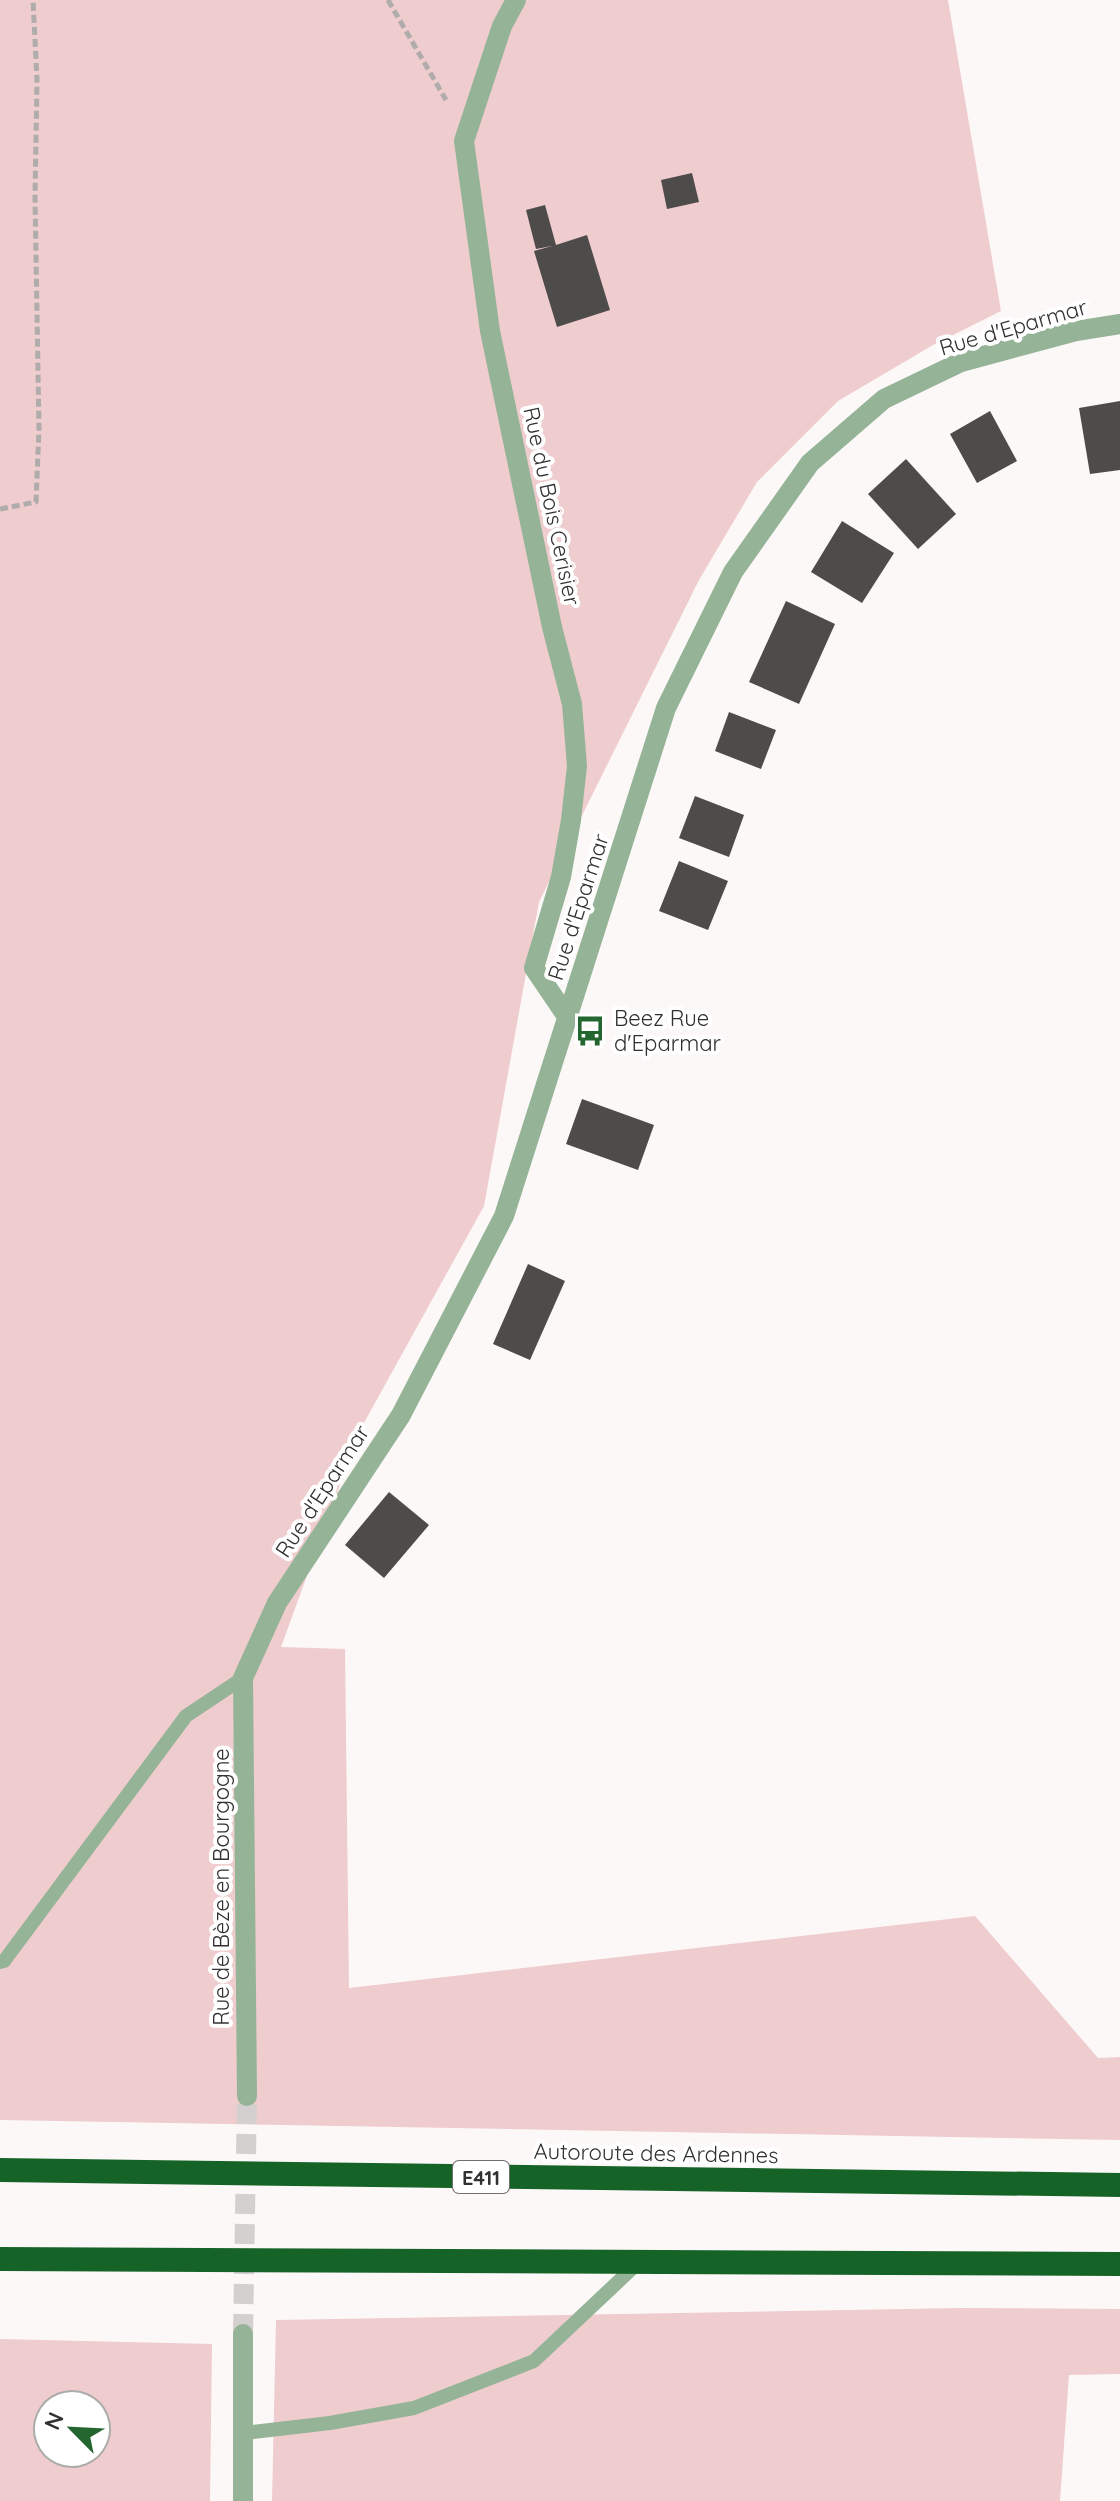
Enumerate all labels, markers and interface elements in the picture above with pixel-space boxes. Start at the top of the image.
street label: Rue d'Eparmar [936,292,1091,361]
street label: Rue du Bois Cerisier [517,404,587,608]
street label: Rue d'Eparmar [541,830,615,984]
place label: Beez Rue d'Eparmar [614,1004,722,1057]
bus stop icon: Beez Rue d'Eparmar [573,1014,607,1048]
street label: Rue d'Eparmar [269,1419,376,1563]
street label: Rue de Bèze en Bourgogne [207,1748,235,2026]
street label: Autoroute des Ardennes [533,2137,779,2169]
road number: E411 [453,2161,509,2193]
north arrow [32,2389,112,2469]
text: N [38,2408,70,2434]

